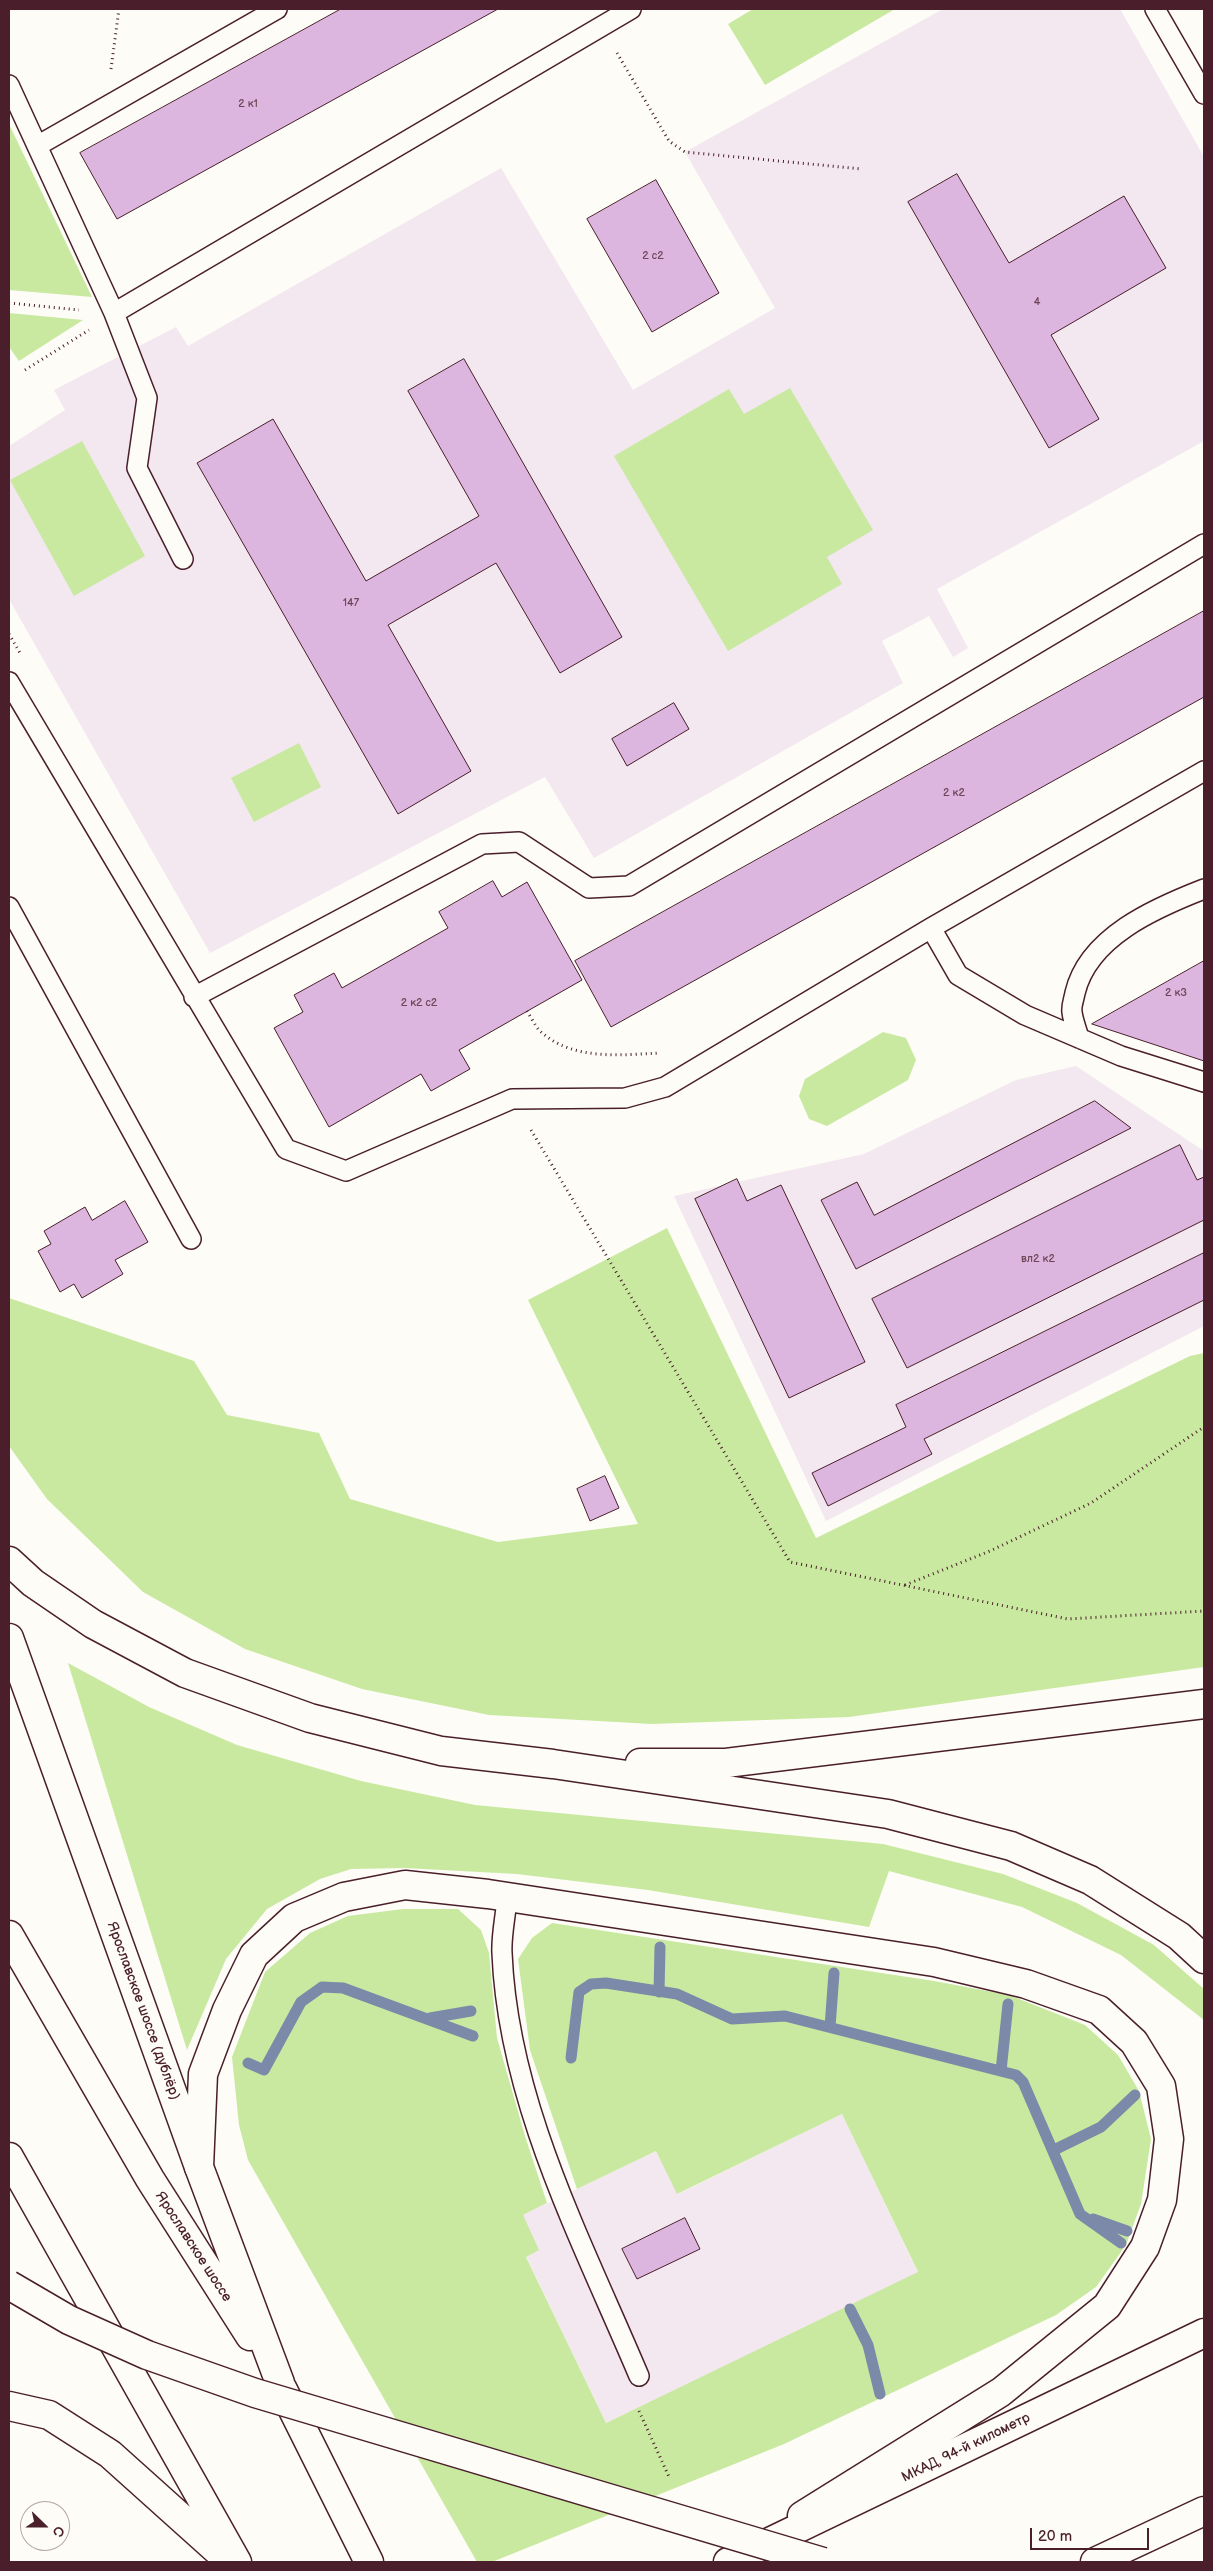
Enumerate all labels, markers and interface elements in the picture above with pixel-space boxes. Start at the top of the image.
house number: 2 к1 [238,97,258,111]
house number: 2 с2 [642,249,664,263]
house number: 4 [1034,295,1040,309]
house number: 147 [343,596,359,610]
house number: 2 к2 [943,786,965,800]
house number: 2 к3 [1165,986,1187,1000]
house number: 2 к2 с2 [401,996,437,1010]
house number: вл2 к2 [1021,1252,1055,1266]
street label: Ярославское шоссе (дублёр) [103,1920,183,2102]
street label: Ярославское шоссе [151,2189,235,2305]
street label: МКАД, 94-й километр [899,2410,1033,2486]
north arrow [20,2501,70,2551]
scale bar [1033,2518,1152,2550]
text: С [49,2524,68,2539]
text: 20 m [1038,2527,1072,2546]

